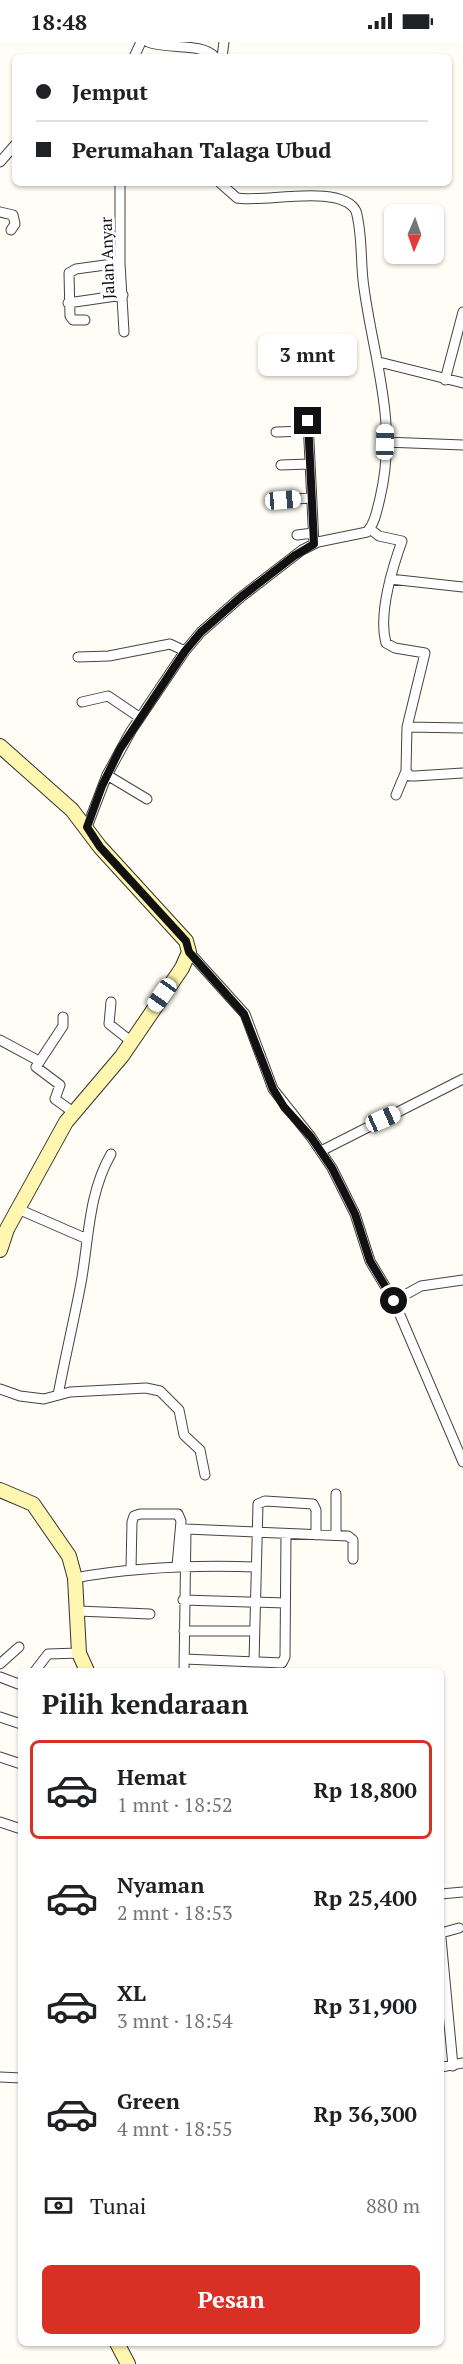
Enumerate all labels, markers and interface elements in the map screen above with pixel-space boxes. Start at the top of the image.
text: 18:48 [30,7,87,36]
text: Jemput [72,77,148,106]
text: Perumahan Talaga Ubud [72,135,331,164]
north arrow [384,204,444,264]
map controls [384,204,444,264]
street label: Jalan Anyar [95,216,119,299]
callout: 3 mnt [258,334,358,376]
text: 3 mnt [279,341,336,368]
route end [294,407,321,434]
car [376,424,394,460]
car [264,489,302,511]
car [144,975,180,1015]
car [363,1103,403,1135]
route start [380,1287,407,1314]
text: Pilih kendaraan [42,1686,248,1722]
text: Hemat [117,1762,187,1791]
icon: car [45,1763,99,1817]
text: Rp 18,800 [313,1775,417,1804]
text: 1 mnt · 18:52 [117,1791,233,1818]
text: Nyaman [117,1870,204,1899]
icon: car [45,1871,99,1925]
text: Rp 25,400 [313,1883,417,1912]
text: 2 mnt · 18:53 [117,1899,233,1926]
text: XL [117,1978,146,2007]
icon: car [45,1979,99,2033]
text: Rp 31,900 [313,1991,417,2020]
text: 3 mnt · 18:54 [117,2007,233,2034]
text: Green [117,2086,180,2115]
icon: car [45,2087,99,2141]
text: Rp 36,300 [313,2099,417,2128]
text: 4 mnt · 18:55 [117,2115,233,2142]
icon: cash [42,2189,75,2222]
text: Tunai [90,2191,146,2220]
text: 880 m [366,2192,420,2219]
button: Pesan [42,2265,420,2334]

